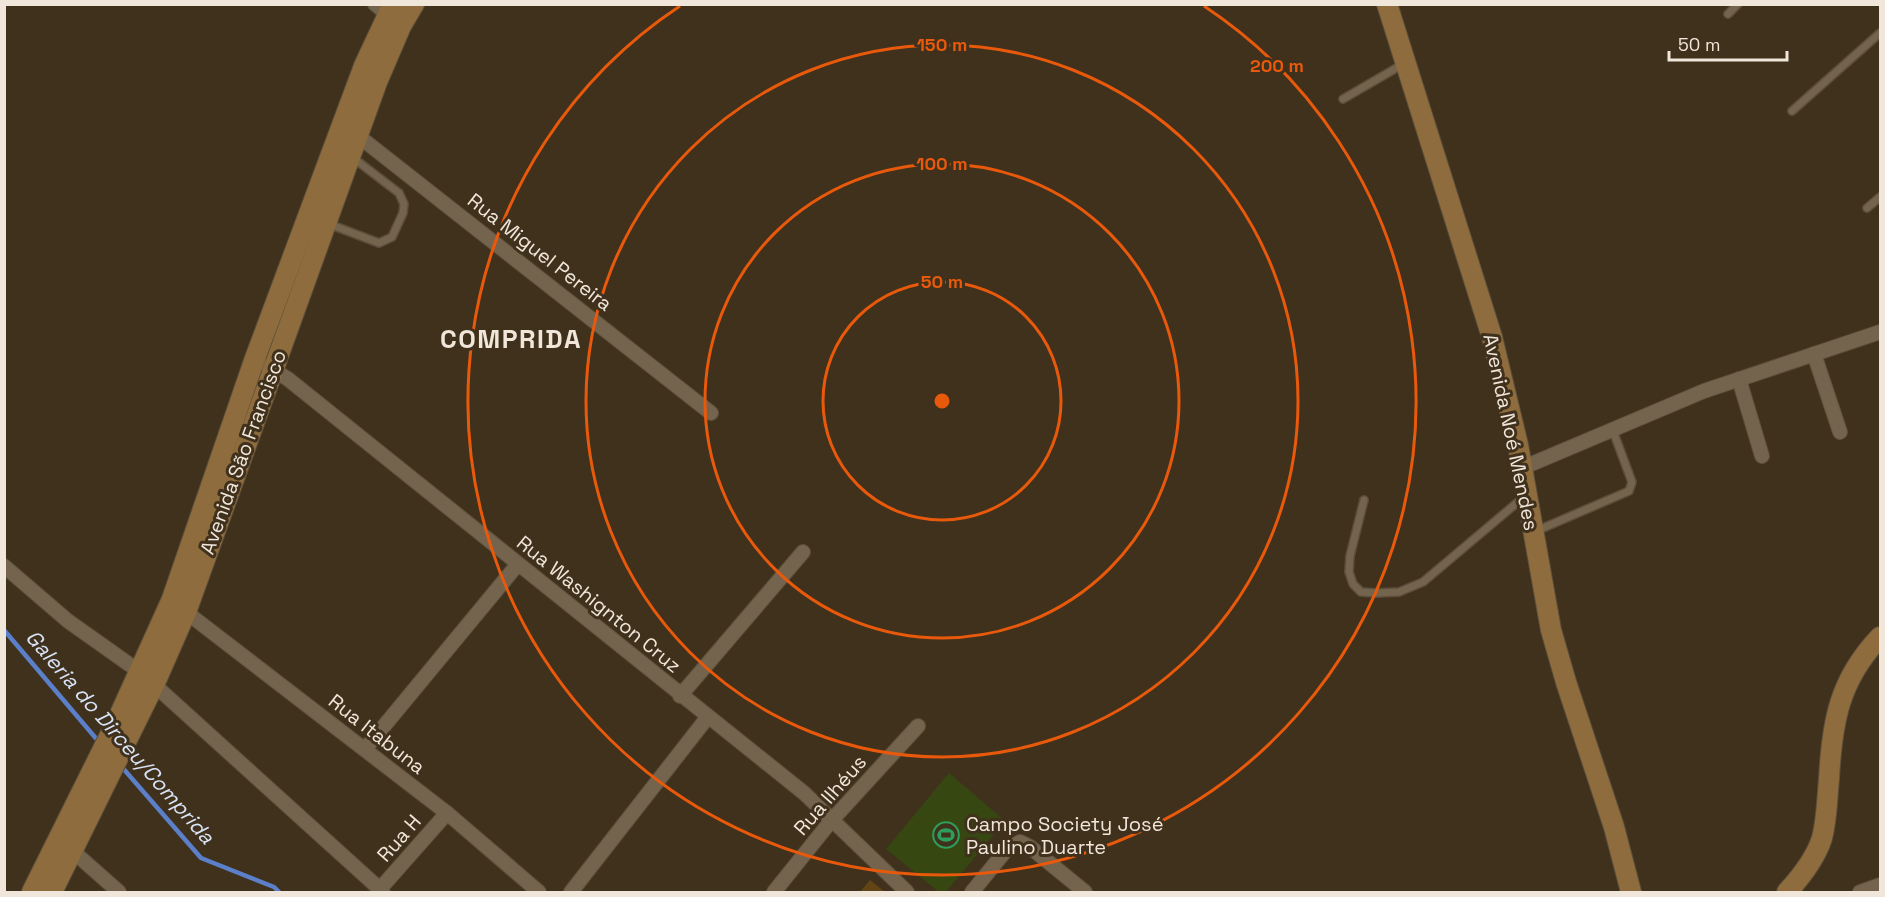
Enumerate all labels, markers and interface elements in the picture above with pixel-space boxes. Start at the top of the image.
scale bar [1669,24,1788,62]
text: 150 m [917,33,967,56]
text: 50 m [1678,33,1720,56]
text: 200 m [1250,54,1304,77]
text: 100 m [916,152,968,175]
street label: Rua Miguel Pereira [462,187,618,317]
text: 50 m [921,270,963,293]
district label: COMPRIDA [440,322,582,356]
street label: Avenida Noé Mendes [1477,331,1545,533]
street label: Avenida São Francisco [194,346,292,558]
centre of rings [932,391,952,411]
street label: Rua Washignton Cruz [511,530,687,678]
water label: Galeria do Dirceu/Comprida [20,624,221,850]
street label: Rua Itabuna [323,688,431,780]
street label: Rua Ilhéus [788,749,872,841]
street label: Rua H [371,809,427,867]
place label: Campo Society José Paulino Duarte [966,811,1164,860]
sports icon: Campo Society José Paulino Duarte [931,820,961,850]

